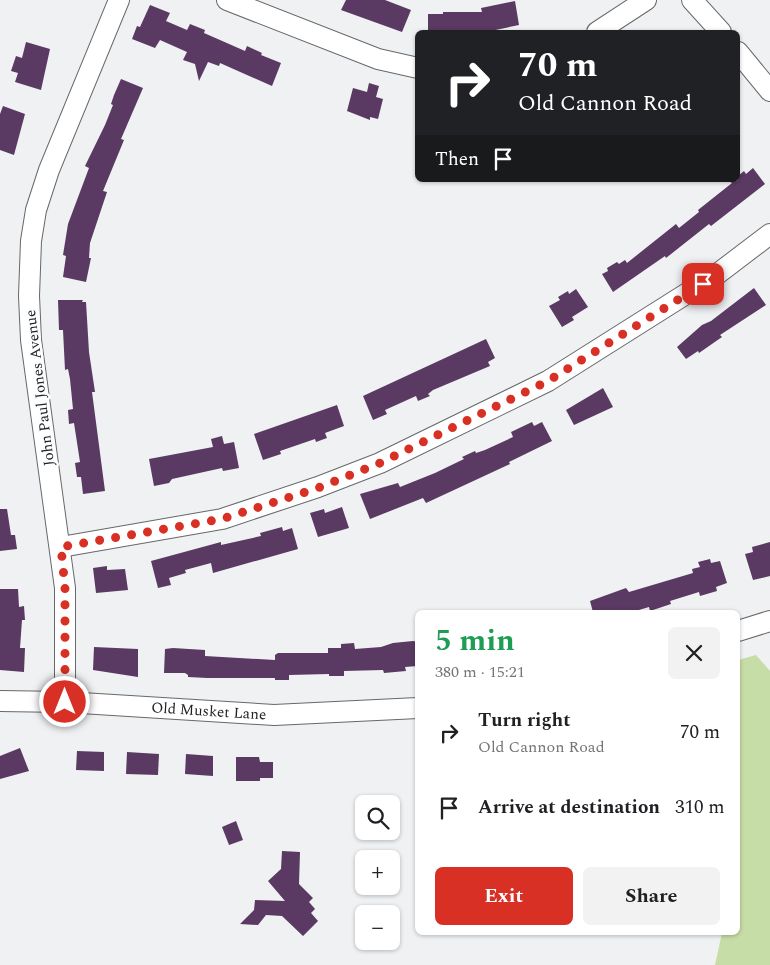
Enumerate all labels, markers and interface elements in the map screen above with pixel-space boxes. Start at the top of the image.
text: 70 m [518,39,598,92]
icon: right [435,50,500,115]
text: Old Cannon Road [518,87,692,120]
text: Then [435,145,479,174]
icon: arrive [489,145,517,173]
pin [682,263,724,305]
icon: arrive [689,270,717,298]
street label: John Paul Jones Avenue [19,308,61,468]
text: 5 min [435,618,515,664]
button: close [668,627,720,679]
text: 380 m · 15:21 [435,660,525,684]
position arrow [38,675,90,727]
street label: Old Musket Lane [150,696,267,726]
text: Turn right [478,706,571,735]
text: 70 m [680,718,720,747]
icon: right [435,719,463,747]
text: Old Cannon Road [478,735,605,759]
text: Arrive at destination [478,793,660,822]
text: 310 m [675,793,725,822]
icon: arrive [435,794,463,822]
map controls [355,795,400,950]
button: search [355,795,400,840]
button: + [355,850,400,895]
button: Exit [435,867,573,925]
button: Share [583,867,720,925]
button: − [355,905,400,950]

